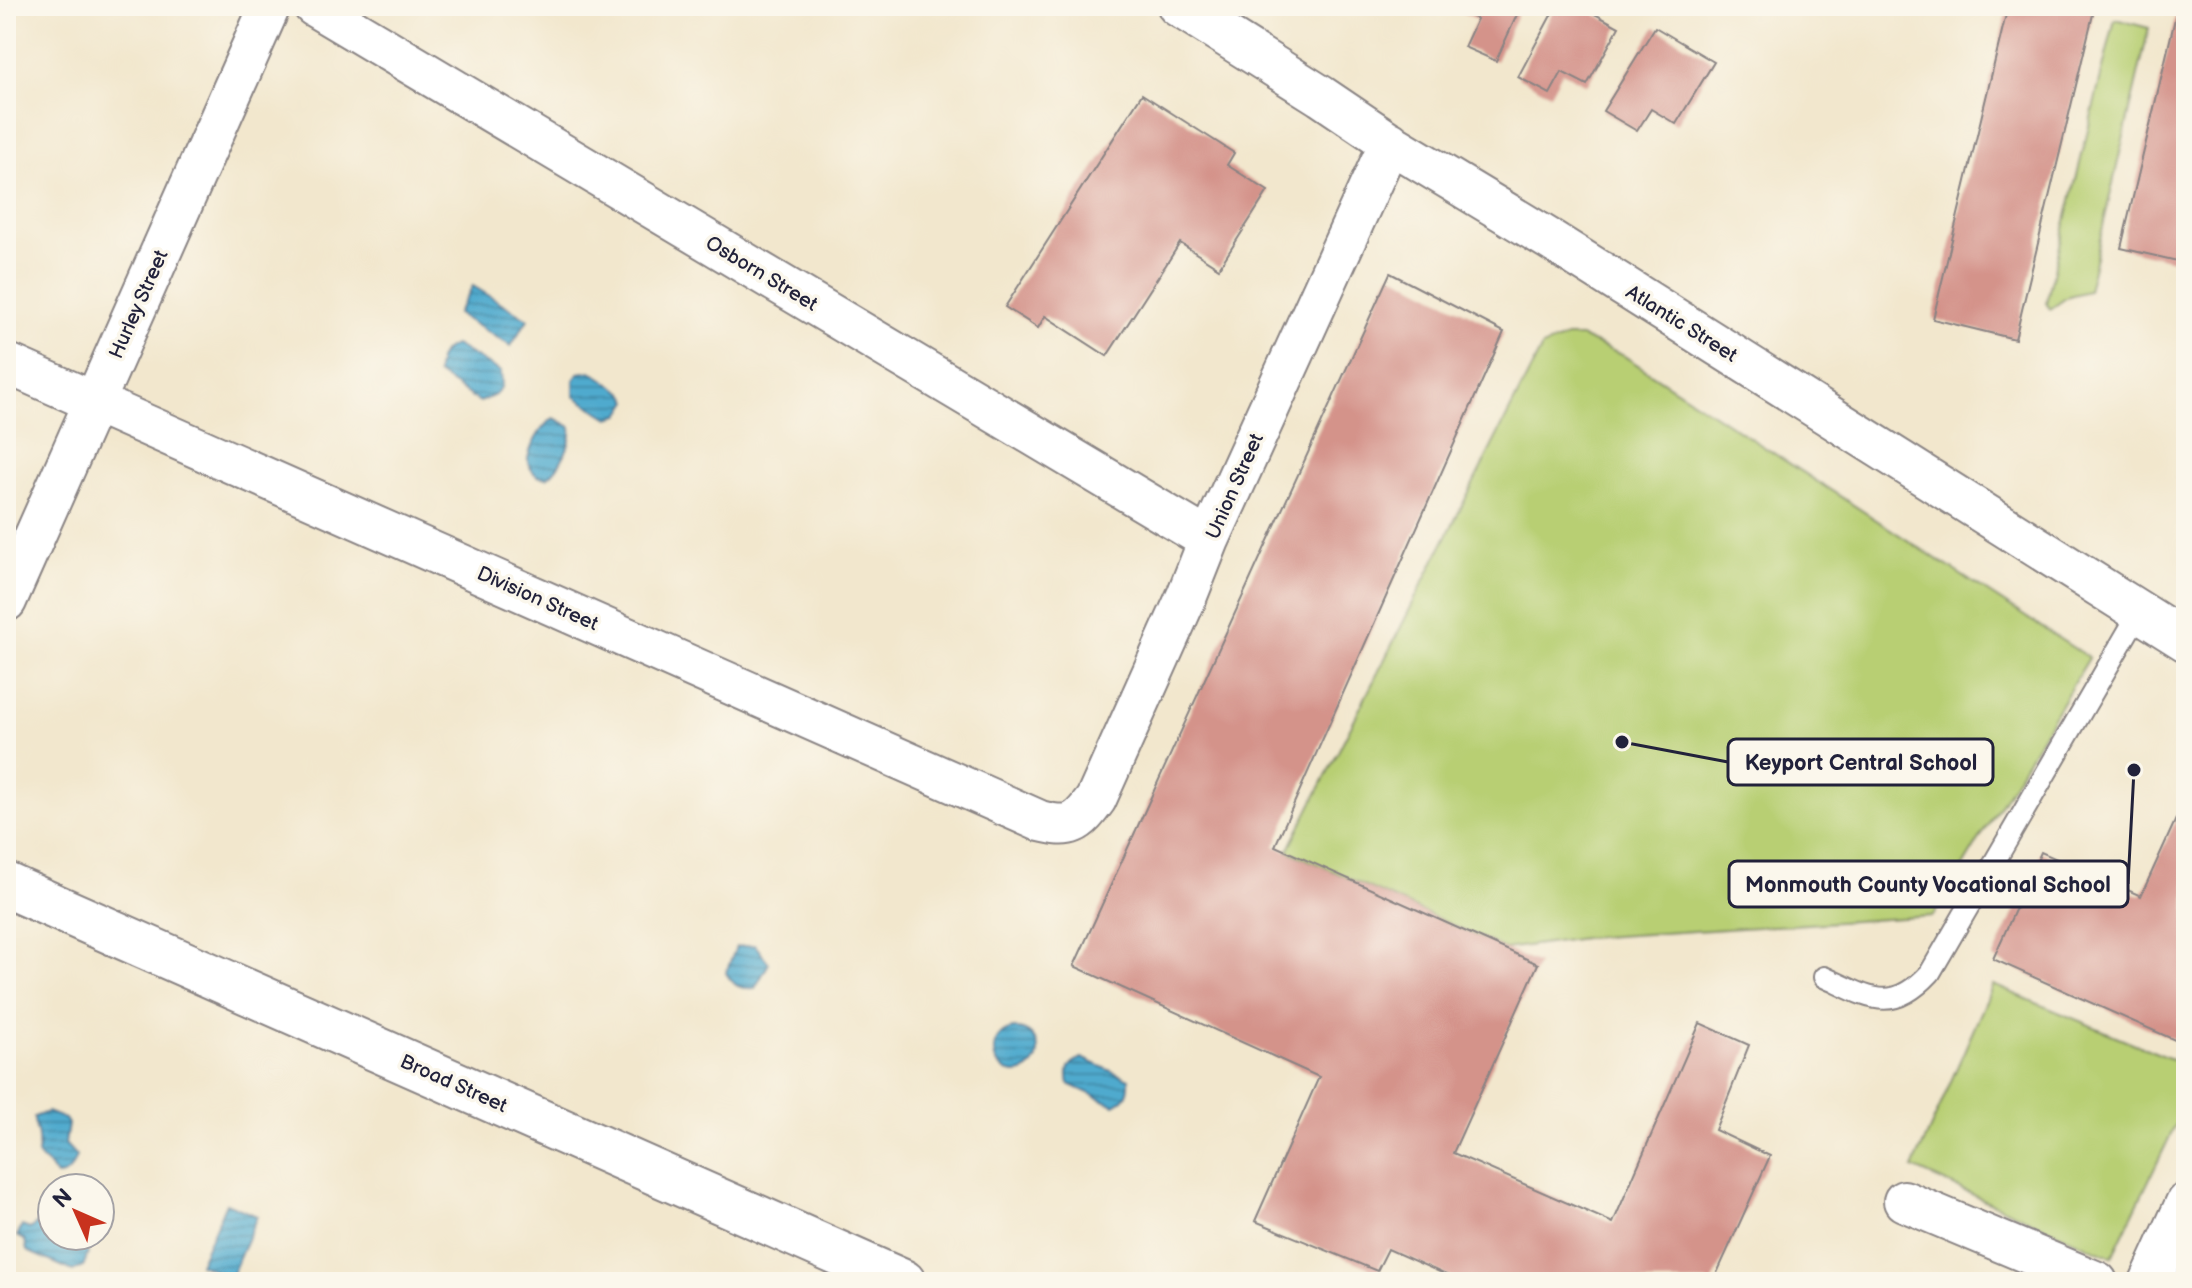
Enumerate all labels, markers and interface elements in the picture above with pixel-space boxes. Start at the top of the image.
street label: Osborn Street [701,231,822,317]
street label: Hurley Street [104,246,174,363]
street label: Atlantic Street [1621,280,1742,368]
street label: Union Street [1201,430,1269,543]
street label: Division Street [473,562,602,636]
callout: Keyport Central School [1728,739,1993,785]
text: Keyport Central School [1745,750,1977,777]
callout: Monmouth County Vocational School [1729,861,2128,907]
text: Monmouth County Vocational School [1745,872,2111,899]
street label: Broad Street [396,1050,511,1118]
north arrow [36,1172,116,1252]
text: N [48,1184,78,1214]

